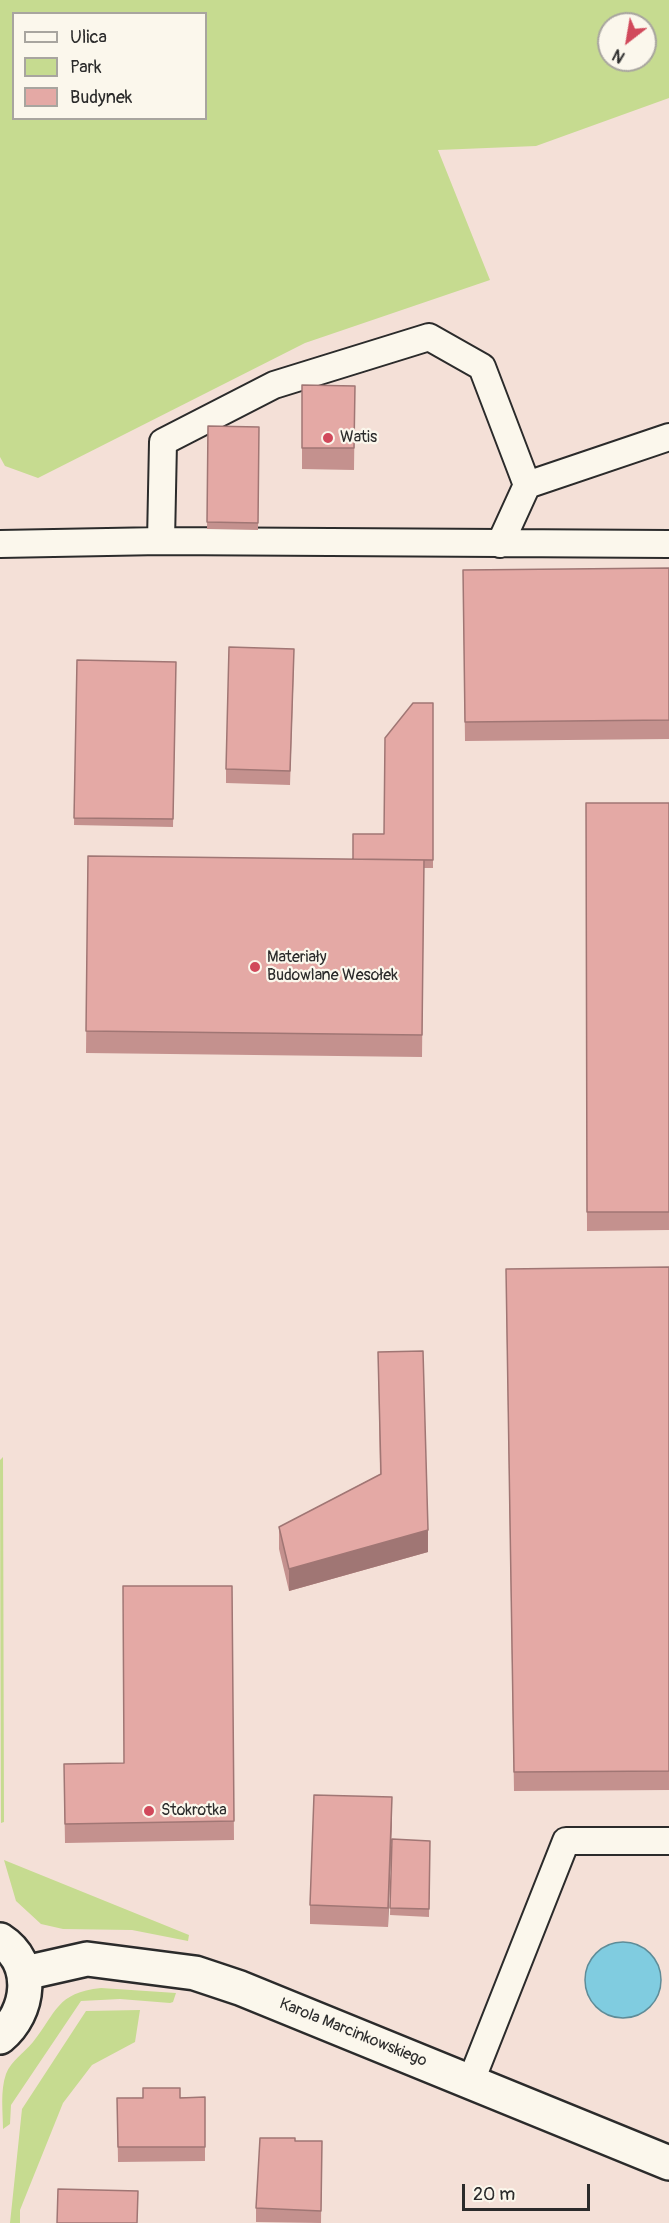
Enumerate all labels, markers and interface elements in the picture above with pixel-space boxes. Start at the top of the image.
legend [12,12,207,120]
north arrow [597,12,657,72]
text: Ulica [70,26,107,49]
text: N [609,44,629,67]
text: Park [70,56,102,79]
text: Budynek [70,86,132,109]
place label: Watis [340,428,377,448]
marker: Watis [321,431,335,445]
place label: Materiały Budowlane Wesołek [267,948,398,986]
marker: Materiały Budowlane Wesołek [248,960,262,974]
place label: Stokrotka [161,1801,227,1821]
marker: Stokrotka [142,1804,156,1818]
street label: Karola Marcinkowskiego [276,1995,430,2071]
scale bar [465,2172,592,2210]
text: 20 m [473,2183,515,2206]

